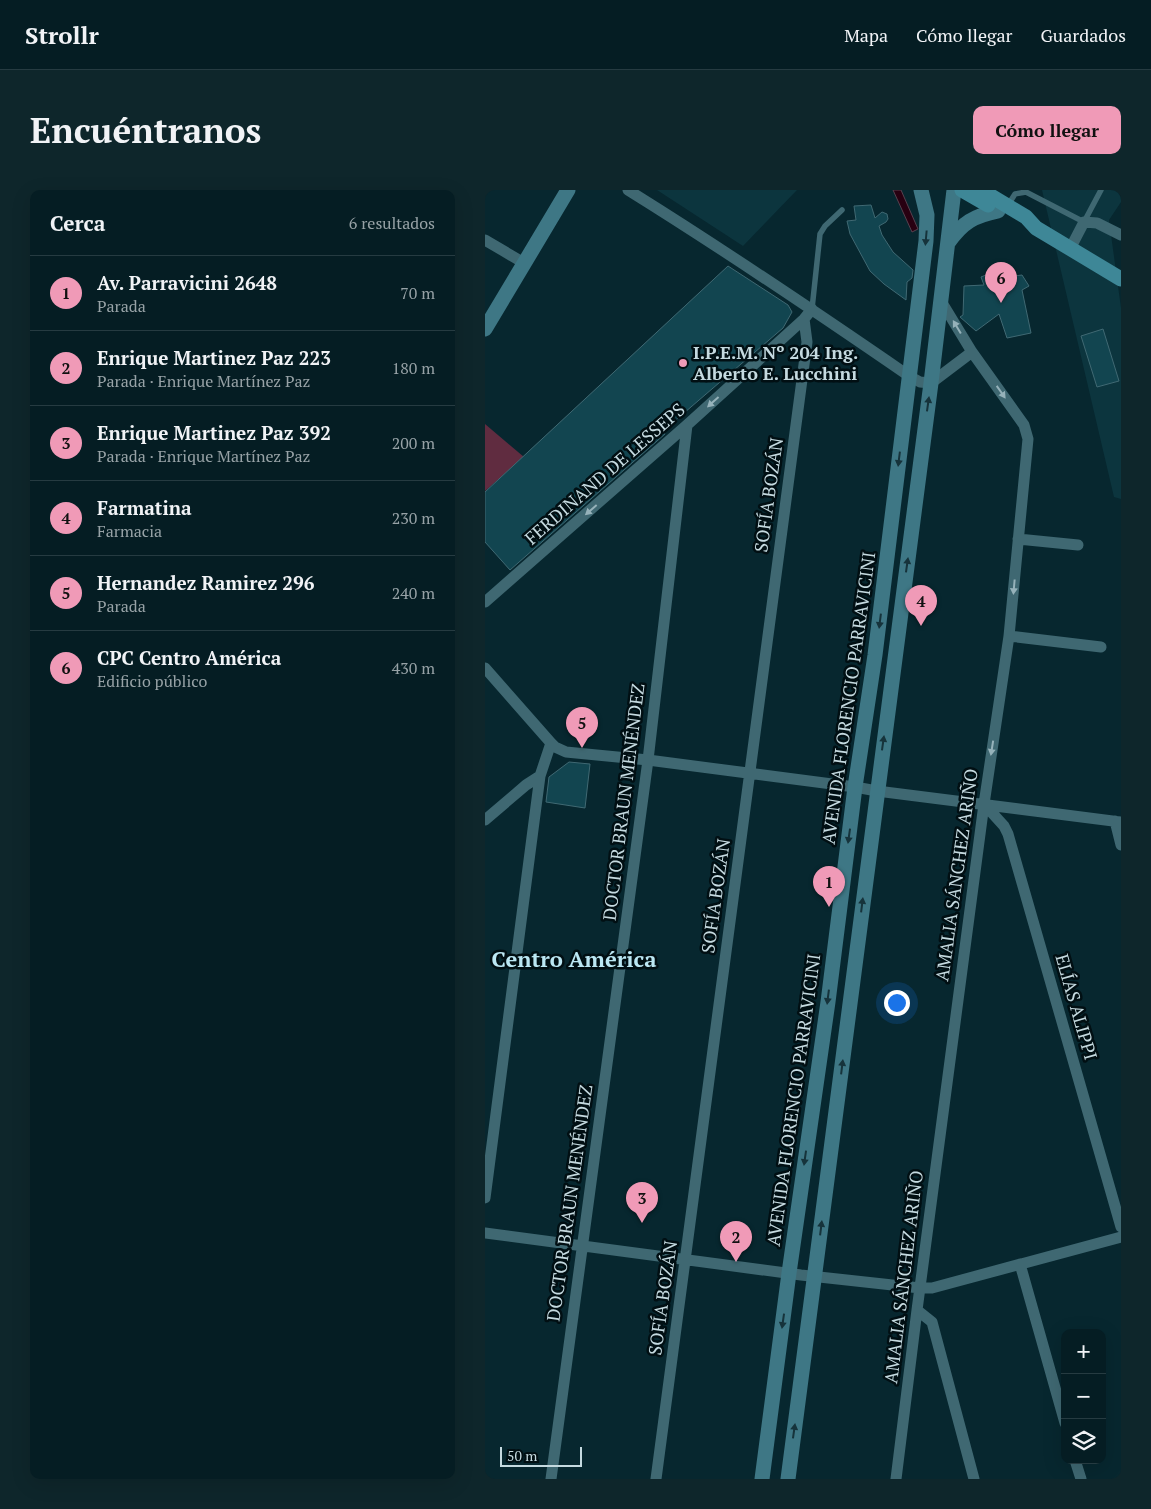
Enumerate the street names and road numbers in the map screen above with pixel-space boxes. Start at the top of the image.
street label: FERDINAND DE LESSEPS [519,397,689,549]
street label: SOFÍA BOZÁN [748,436,788,554]
street label: AVENIDA FLORENCIO PARRAVICINI [816,550,880,846]
street label: DOCTOR BRAUN MENÉNDEZ [597,682,649,922]
street label: AMALIA SÁNCHEZ ARIÑO [929,767,983,983]
street label: SOFÍA BOZÁN [695,837,735,955]
street label: ELÍAS ALIPPI [1050,951,1104,1062]
street label: AVENIDA FLORENCIO PARRAVICINI [761,952,825,1248]
street label: DOCTOR BRAUN MENÉNDEZ [541,1083,598,1323]
street label: AMALIA SÁNCHEZ ARIÑO [878,1169,928,1385]
street label: SOFÍA BOZÁN [642,1239,682,1357]

